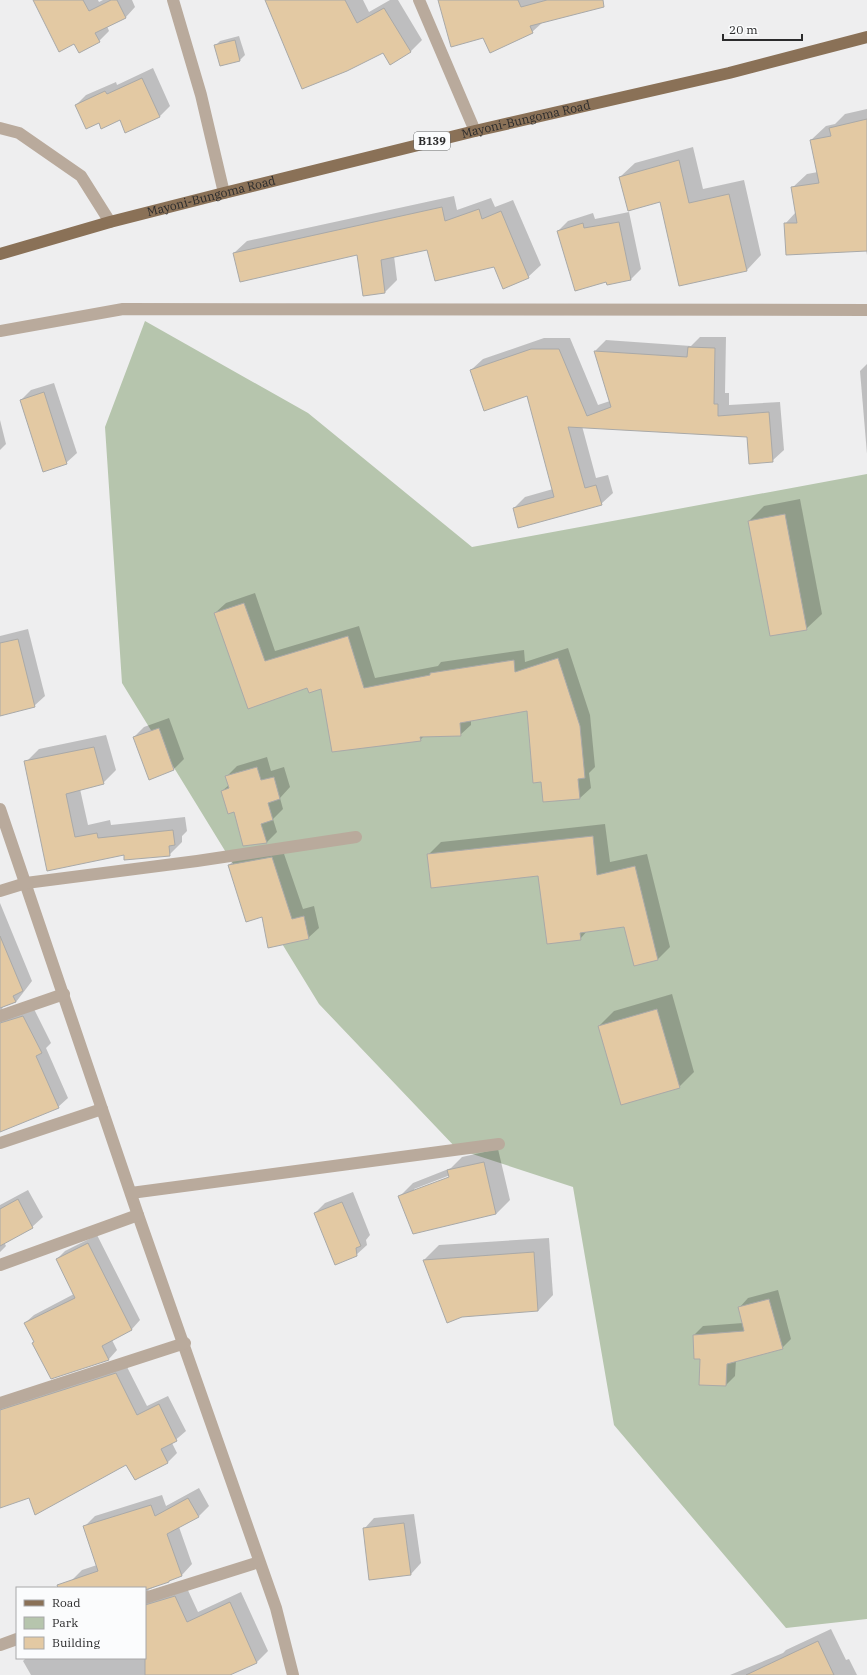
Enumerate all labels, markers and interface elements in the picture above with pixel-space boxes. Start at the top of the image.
scale bar [723,16,802,42]
text: 20 m [729,22,758,37]
street label: Mayoni-Bungoma Road [460,97,592,141]
road number: B139 [414,132,450,150]
street label: Mayoni-Bungoma Road [145,173,277,219]
legend [16,1587,146,1659]
text: Road [52,1595,81,1610]
text: Park [52,1615,78,1630]
text: Building [52,1635,100,1650]

